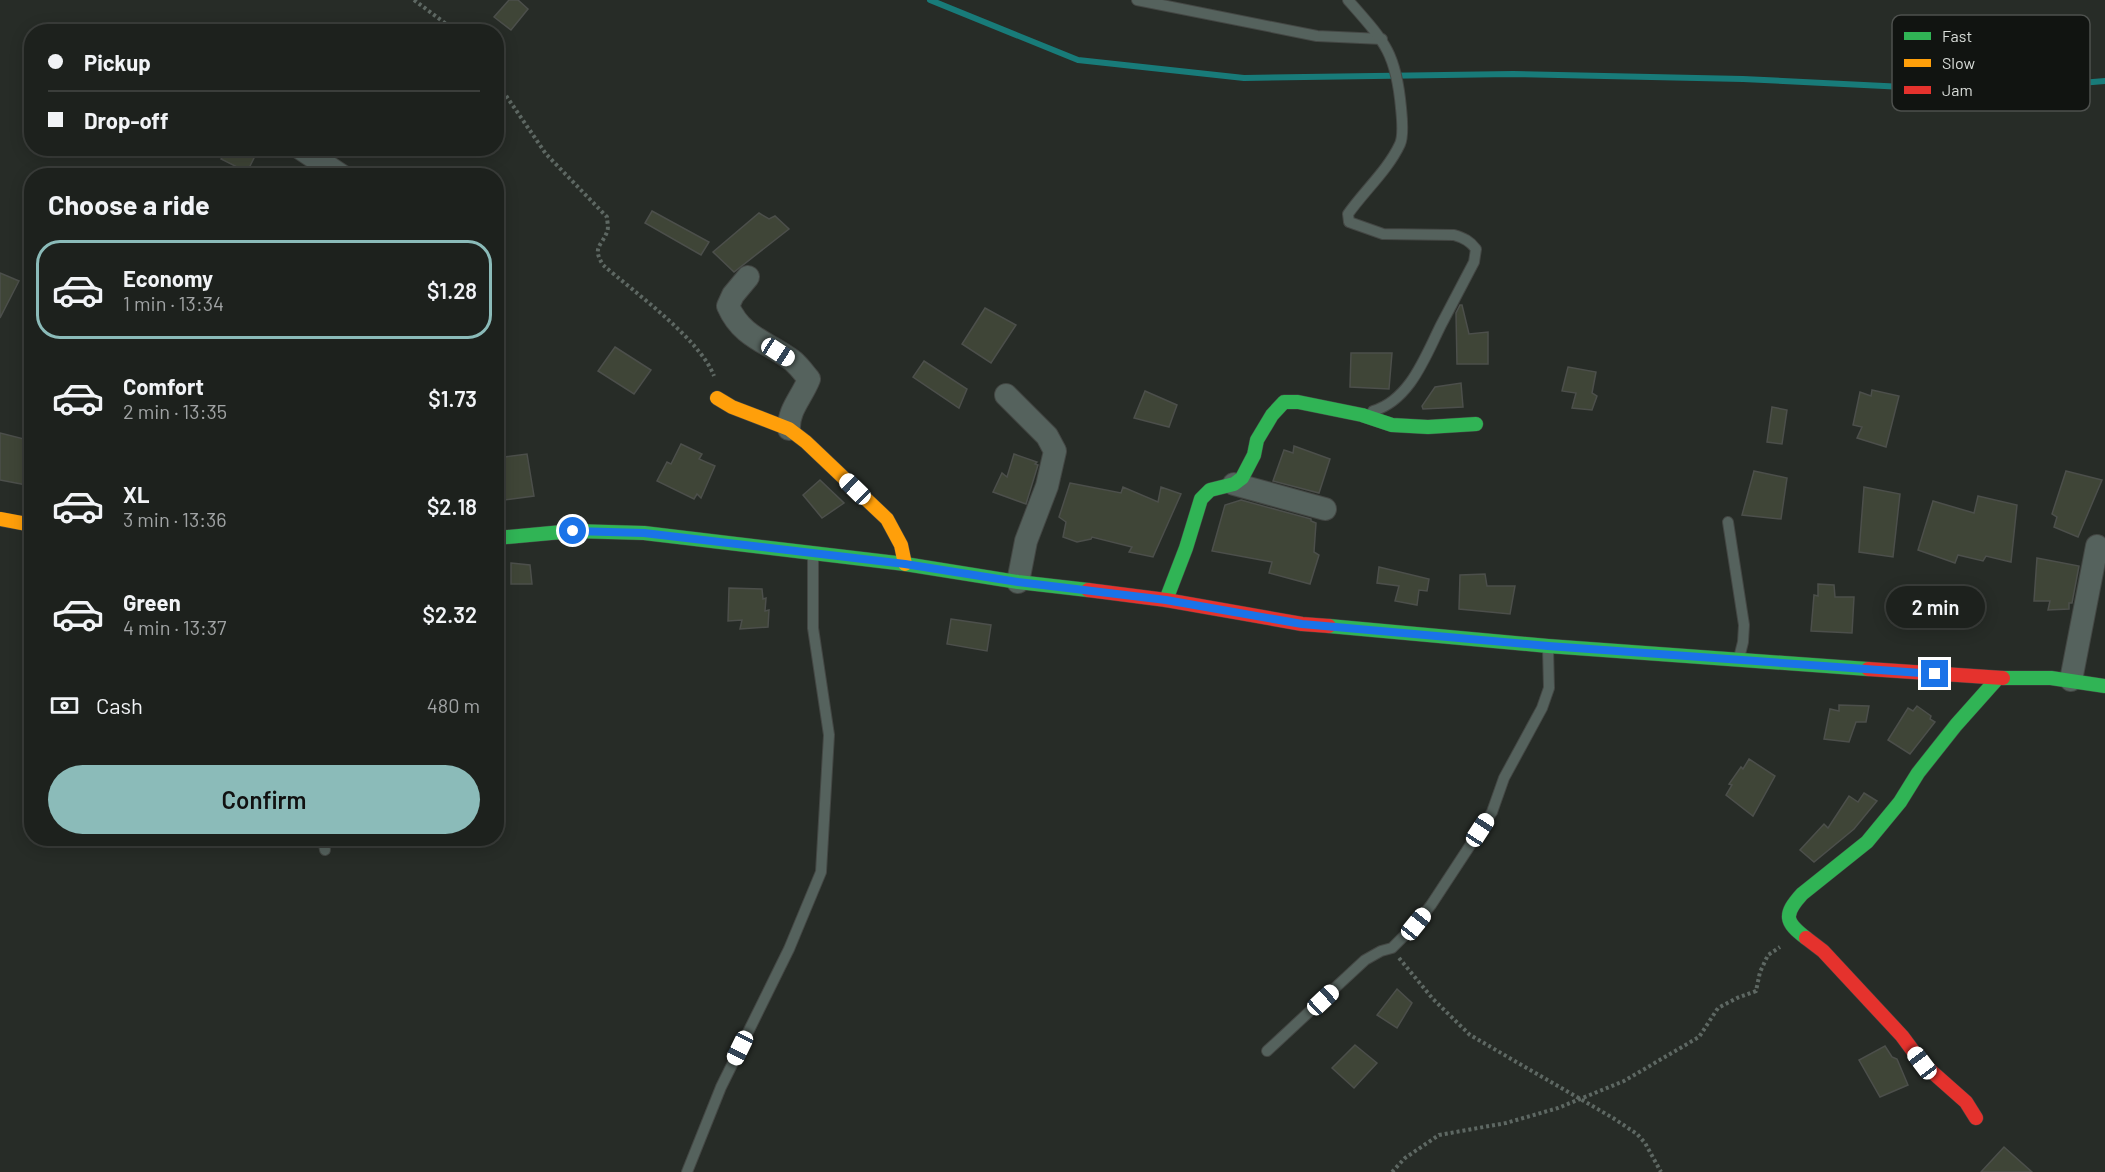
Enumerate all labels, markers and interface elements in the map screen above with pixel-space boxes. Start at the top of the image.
legend [1892,15,2090,111]
text: Fast [1942,26,1972,45]
text: Pickup [84,49,151,75]
text: Slow [1942,53,1975,72]
text: Jam [1942,80,1973,99]
text: Drop-off [84,107,168,133]
text: Choose a ride [48,188,210,220]
icon: car [51,263,105,317]
text: Economy [123,265,213,291]
text: $1.28 [427,277,477,303]
text: 1 min · 13:34 [123,291,224,315]
car [758,335,798,369]
icon: car [51,371,105,425]
text: Comfort [123,373,204,399]
text: $1.73 [428,385,477,411]
text: 2 min · 13:35 [123,399,227,423]
car [836,470,874,508]
icon: car [51,479,105,533]
text: XL [123,481,149,507]
text: $2.18 [427,493,477,519]
text: 3 min · 13:36 [123,507,227,531]
route start [559,517,586,544]
icon: car [51,587,105,641]
callout: 2 min [1886,587,1984,629]
text: Green [123,589,181,615]
text: 2 min [1912,595,1959,619]
text: $2.32 [423,601,477,627]
text: 4 min · 13:37 [123,615,226,639]
route end [1921,660,1948,687]
icon: cash [48,689,81,722]
text: Cash [96,692,143,718]
text: 480 m [427,693,480,717]
button: Confirm [48,765,480,834]
car [1463,810,1497,850]
car [1398,904,1434,944]
car [1304,981,1342,1019]
car [724,1028,756,1068]
car [1904,1043,1940,1083]

